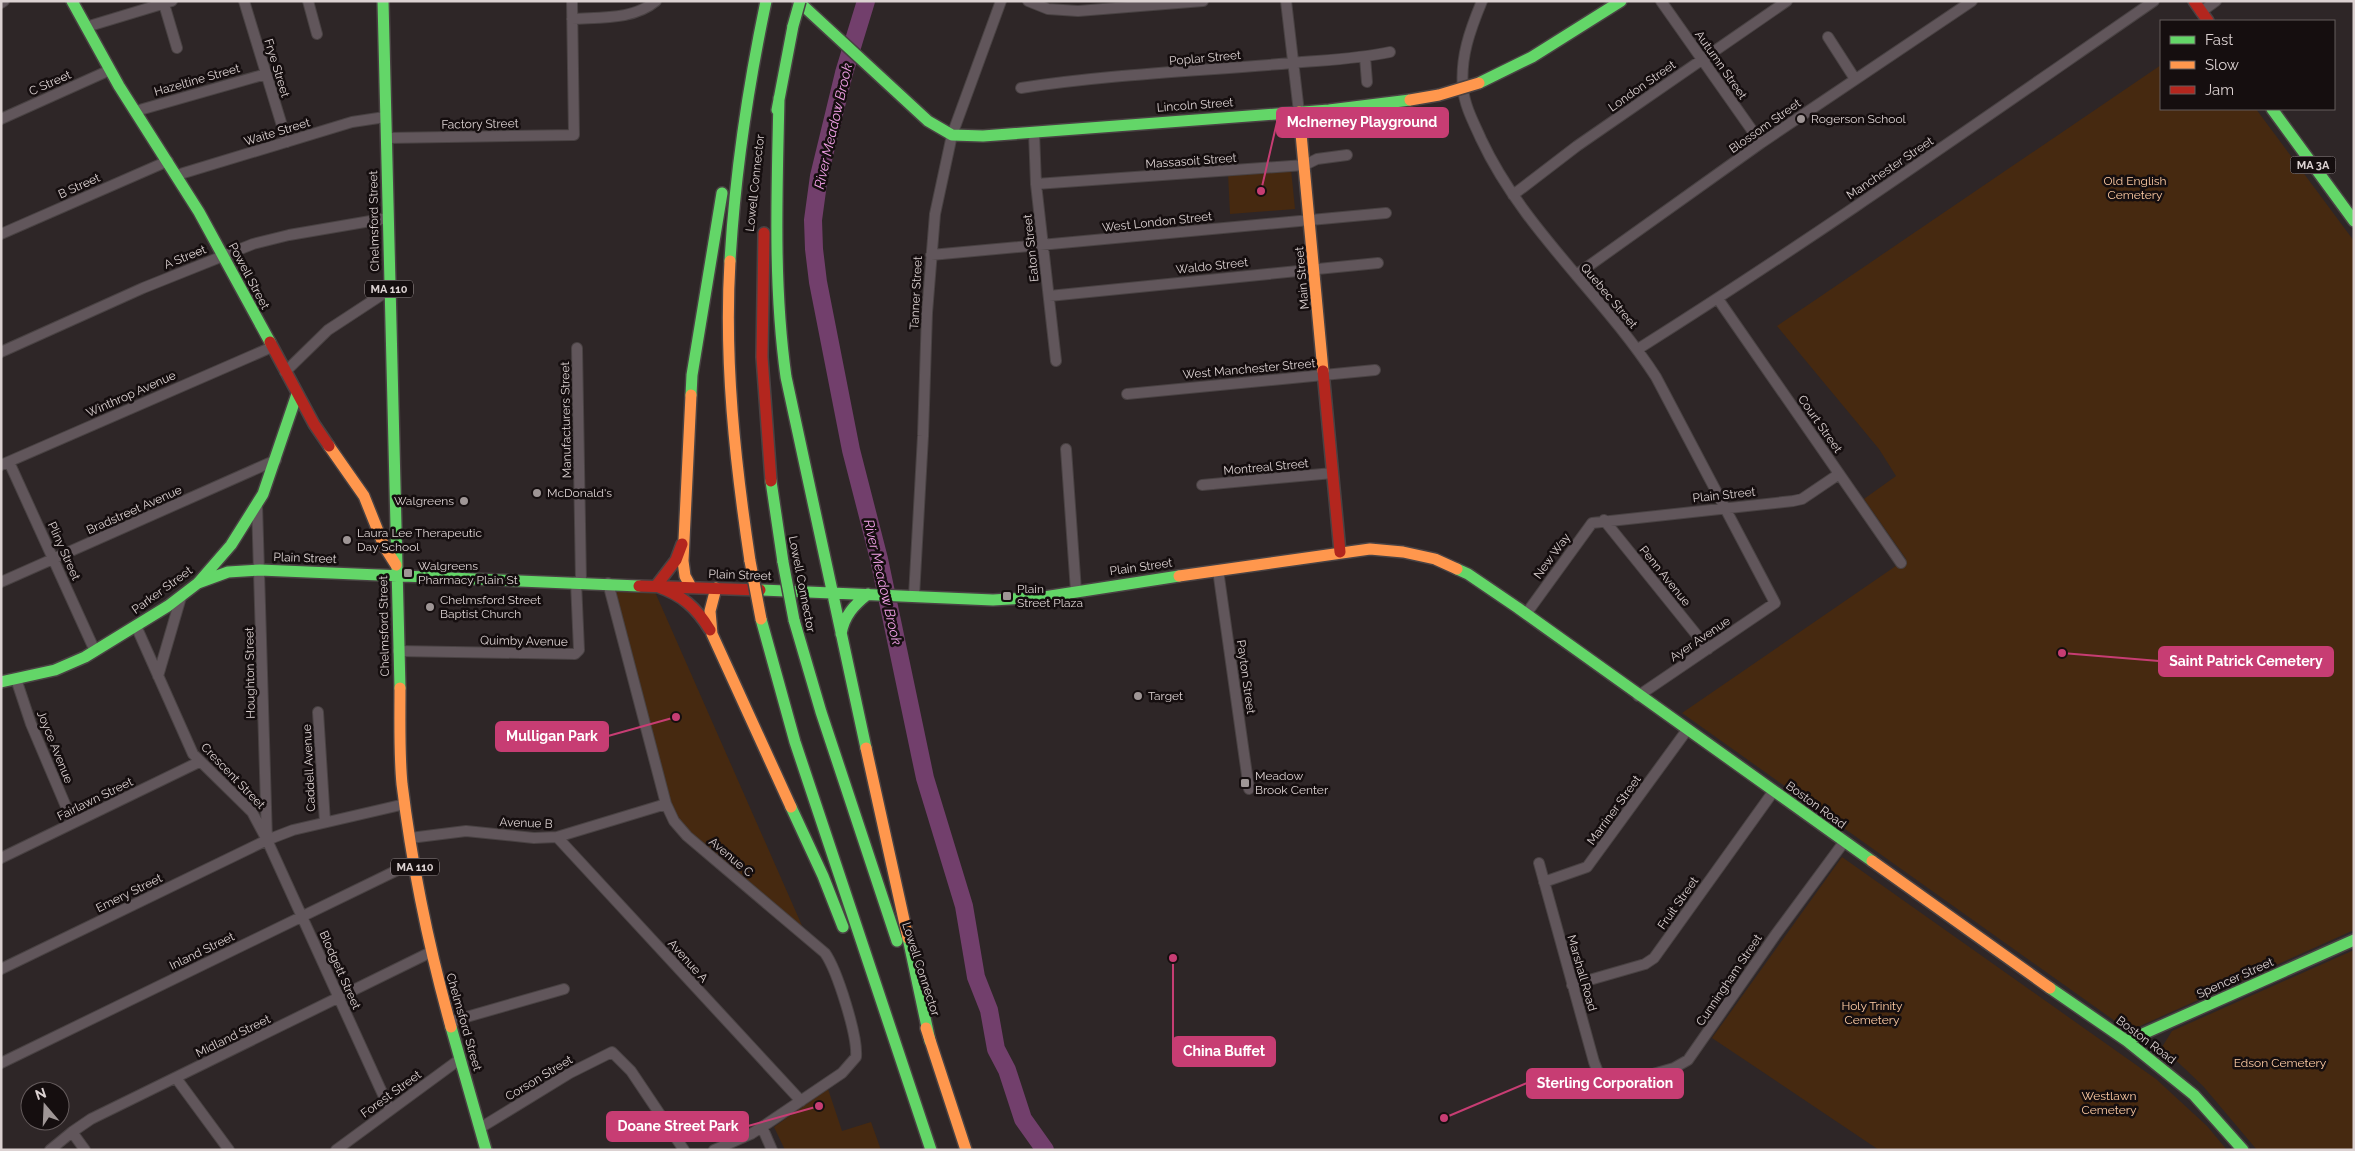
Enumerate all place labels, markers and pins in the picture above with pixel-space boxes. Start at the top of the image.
callout: McInerney Playground [1277,108,1448,137]
place label: Rogerson School [1811,112,1907,126]
marker: Rogerson School [1795,113,1807,125]
place label: McDonald's [547,486,612,500]
marker: McDonald's [531,487,543,499]
place label: Walgreens [394,494,454,508]
marker: Walgreens [458,495,470,507]
place label: Laura Lee Therapeutic Day School [357,526,482,554]
marker: Laura Lee Therapeutic Day School [341,534,353,546]
place label: Walgreens Pharmacy Plain St [418,559,518,587]
marker: Walgreens Pharmacy Plain St [402,567,414,579]
place label: Plain Street Plaza [1017,582,1083,610]
marker: Plain Street Plaza [1001,590,1013,602]
place label: Chelmsford Street Baptist Church [440,593,541,621]
marker: Chelmsford Street Baptist Church [424,601,436,613]
callout: Saint Patrick Cemetery [2159,647,2333,676]
place label: Target [1148,689,1183,703]
marker: Target [1132,690,1144,702]
callout: Mulligan Park [496,722,608,751]
place label: Meadow Brook Center [1255,769,1329,797]
marker: Meadow Brook Center [1239,777,1251,789]
callout: China Buffet [1173,1037,1275,1066]
callout: Sterling Corporation [1527,1069,1683,1098]
callout: Doane Street Park [607,1112,748,1141]

